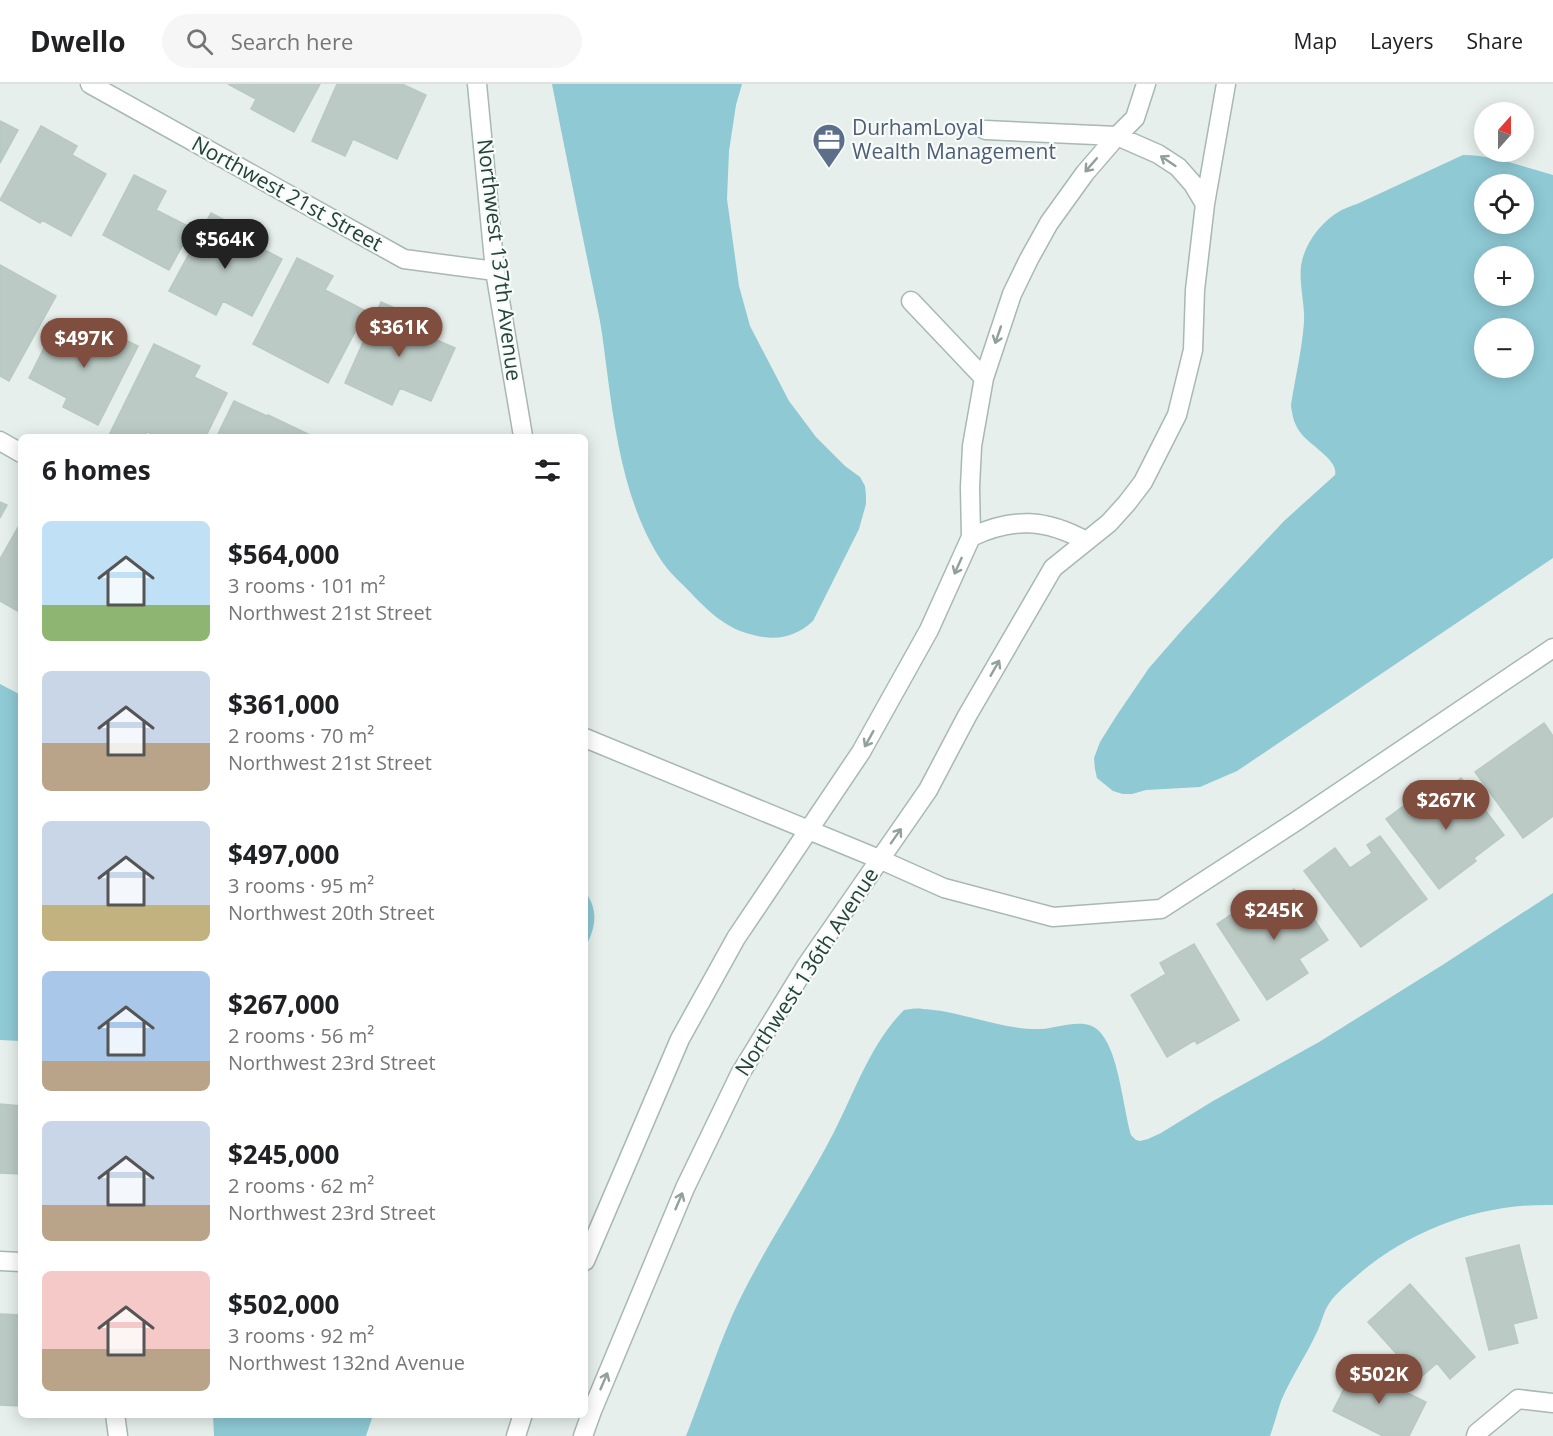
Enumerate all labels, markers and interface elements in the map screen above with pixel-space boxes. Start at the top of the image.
search box [162,14,582,68]
text: Dwello [30,22,126,60]
icon: search [183,25,216,58]
text: Search here [231,26,353,56]
text: Map [1294,27,1337,55]
text: Layers [1370,27,1434,55]
text: Share [1467,27,1523,55]
north arrow [1474,102,1534,162]
map controls [1474,102,1534,378]
place label: DurhamLoyal Wealth Management [852,113,1056,165]
office icon: DurhamLoyal Wealth Management [811,122,847,169]
street label: Northwest 21st Street [187,129,388,257]
street label: Northwest 137th Avenue [471,137,529,382]
one-way arrow [1161,155,1177,167]
one-way arrow [1084,157,1098,172]
button: locate [1474,174,1534,234]
pin: $564K [183,219,267,270]
text: $564K [195,225,255,252]
button: + [1474,246,1534,306]
pin: $361K [357,307,441,358]
text: $361K [369,313,429,340]
pin: $497K [42,318,126,369]
button: − [1474,318,1534,378]
text: $497K [54,324,114,351]
one-way arrow [992,325,1003,344]
text: 6 homes [42,452,151,488]
icon: filters [531,454,564,487]
text: $564,000 [228,536,339,572]
icon: home [90,545,162,617]
one-way arrow [952,556,963,575]
text: 3 rooms · 101 m² [228,572,386,599]
text: Northwest 21st Street [228,599,432,626]
one-way arrow [989,660,1001,677]
text: $361,000 [228,686,339,722]
icon: home [90,695,162,767]
text: 2 rooms · 70 m² [228,722,374,749]
one-way arrow [863,730,875,747]
text: Northwest 21st Street [228,749,432,776]
pin: $267K [1404,780,1488,831]
text: $267K [1416,786,1476,813]
one-way arrow [890,828,902,844]
text: $497,000 [228,836,339,872]
icon: home [90,845,162,917]
street label: Northwest 136th Avenue [728,862,884,1081]
text: 3 rooms · 95 m² [228,872,374,899]
pin: $245K [1232,890,1316,941]
text: $245K [1244,896,1304,923]
text: Northwest 20th Street [228,899,435,926]
text: $267,000 [228,986,339,1022]
icon: home [90,995,162,1067]
text: 2 rooms · 56 m² [228,1022,374,1049]
text: Northwest 23rd Street [228,1049,436,1076]
text: $245,000 [228,1136,339,1172]
icon: home [90,1145,162,1217]
text: 2 rooms · 62 m² [228,1172,374,1199]
one-way arrow [674,1193,685,1211]
text: Northwest 23rd Street [228,1199,436,1226]
text: $502,000 [228,1286,339,1322]
icon: home [90,1295,162,1367]
text: 3 rooms · 92 m² [228,1322,374,1349]
text: Northwest 132nd Avenue [228,1349,465,1376]
pin: $502K [1337,1354,1421,1405]
text: $502K [1349,1360,1409,1387]
one-way arrow [599,1373,610,1391]

